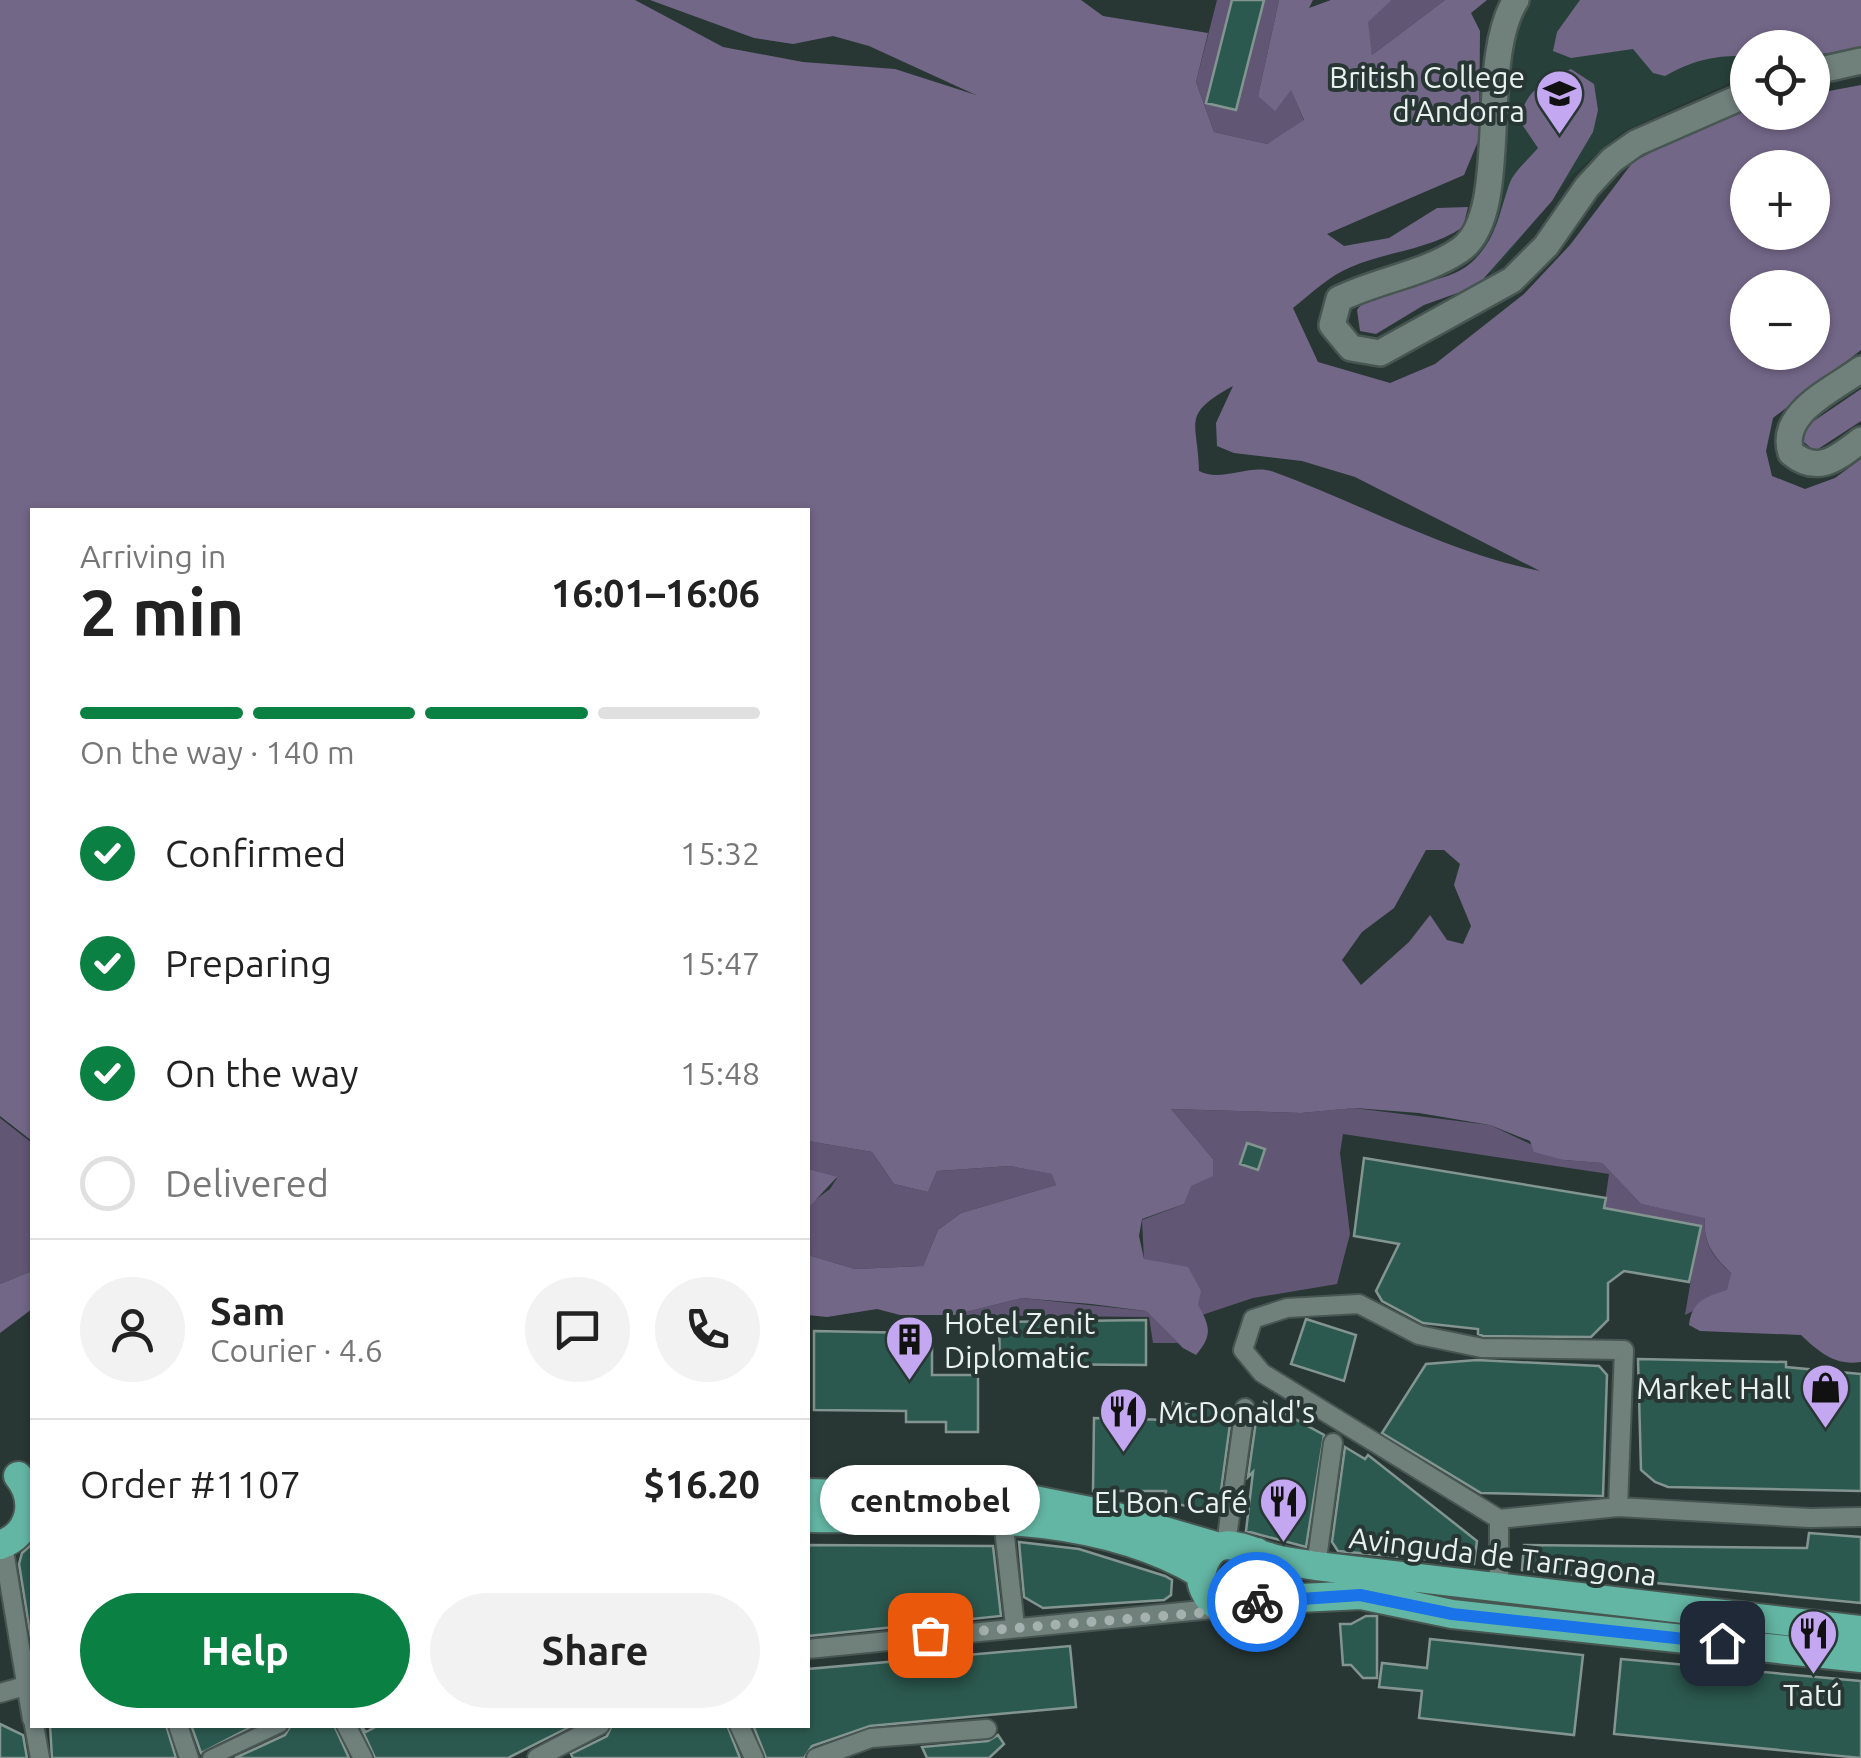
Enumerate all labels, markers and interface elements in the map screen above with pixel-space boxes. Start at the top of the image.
map controls [1730,30,1830,370]
button: locate [1730,30,1830,130]
place label: British College d'Andorra [1329,60,1525,128]
school or university icon: British College d'Andorra [1534,68,1586,136]
button: + [1730,150,1830,250]
button: − [1730,270,1830,370]
text: Arriving in [80,538,226,574]
text: 16:01–16:06 [551,572,760,614]
text: 2 min [80,575,244,648]
text: On the way · 140 m [80,734,355,770]
icon: check [80,826,135,881]
text: Confirmed [165,832,346,874]
text: 15:32 [680,835,760,871]
icon: check [80,936,135,991]
text: Preparing [165,942,332,984]
text: 15:47 [680,945,760,981]
icon: check [80,1046,135,1101]
text: On the way [165,1052,358,1094]
text: 15:48 [680,1055,760,1091]
text: Delivered [165,1162,329,1204]
button: person [80,1277,185,1382]
button: chat [525,1277,630,1382]
button: phone [655,1277,760,1382]
text: Sam [210,1290,285,1332]
place label: Hotel Zenit Diplomatic [944,1306,1095,1374]
building icon: Hotel Zenit Diplomatic [883,1314,935,1382]
text: Courier · 4.6 [210,1332,383,1368]
shop icon: Market Hall [1800,1362,1852,1430]
place label: Market Hall [1636,1371,1791,1405]
restaurant icon: McDonald's [1097,1386,1149,1454]
place label: McDonald's [1158,1395,1315,1429]
text: Order #1107 [80,1463,301,1505]
text: $16.20 [643,1463,760,1505]
callout: centmobel [820,1465,1040,1535]
restaurant icon: El Bon Café [1257,1476,1309,1544]
text: centmobel [850,1482,1010,1518]
place label: El Bon Café [1094,1485,1248,1519]
street label: Avinguda de Tarragona [1347,1520,1659,1592]
courier [1207,1552,1307,1652]
icon: bike [1230,1575,1285,1630]
button: Help [80,1593,410,1708]
button: Share [430,1593,760,1708]
pin [888,1593,973,1678]
pin [1680,1601,1765,1686]
icon: bag [903,1608,958,1663]
restaurant icon: Tatú [1787,1608,1839,1676]
icon: home [1695,1616,1750,1671]
place label: Tatú [1783,1678,1843,1712]

